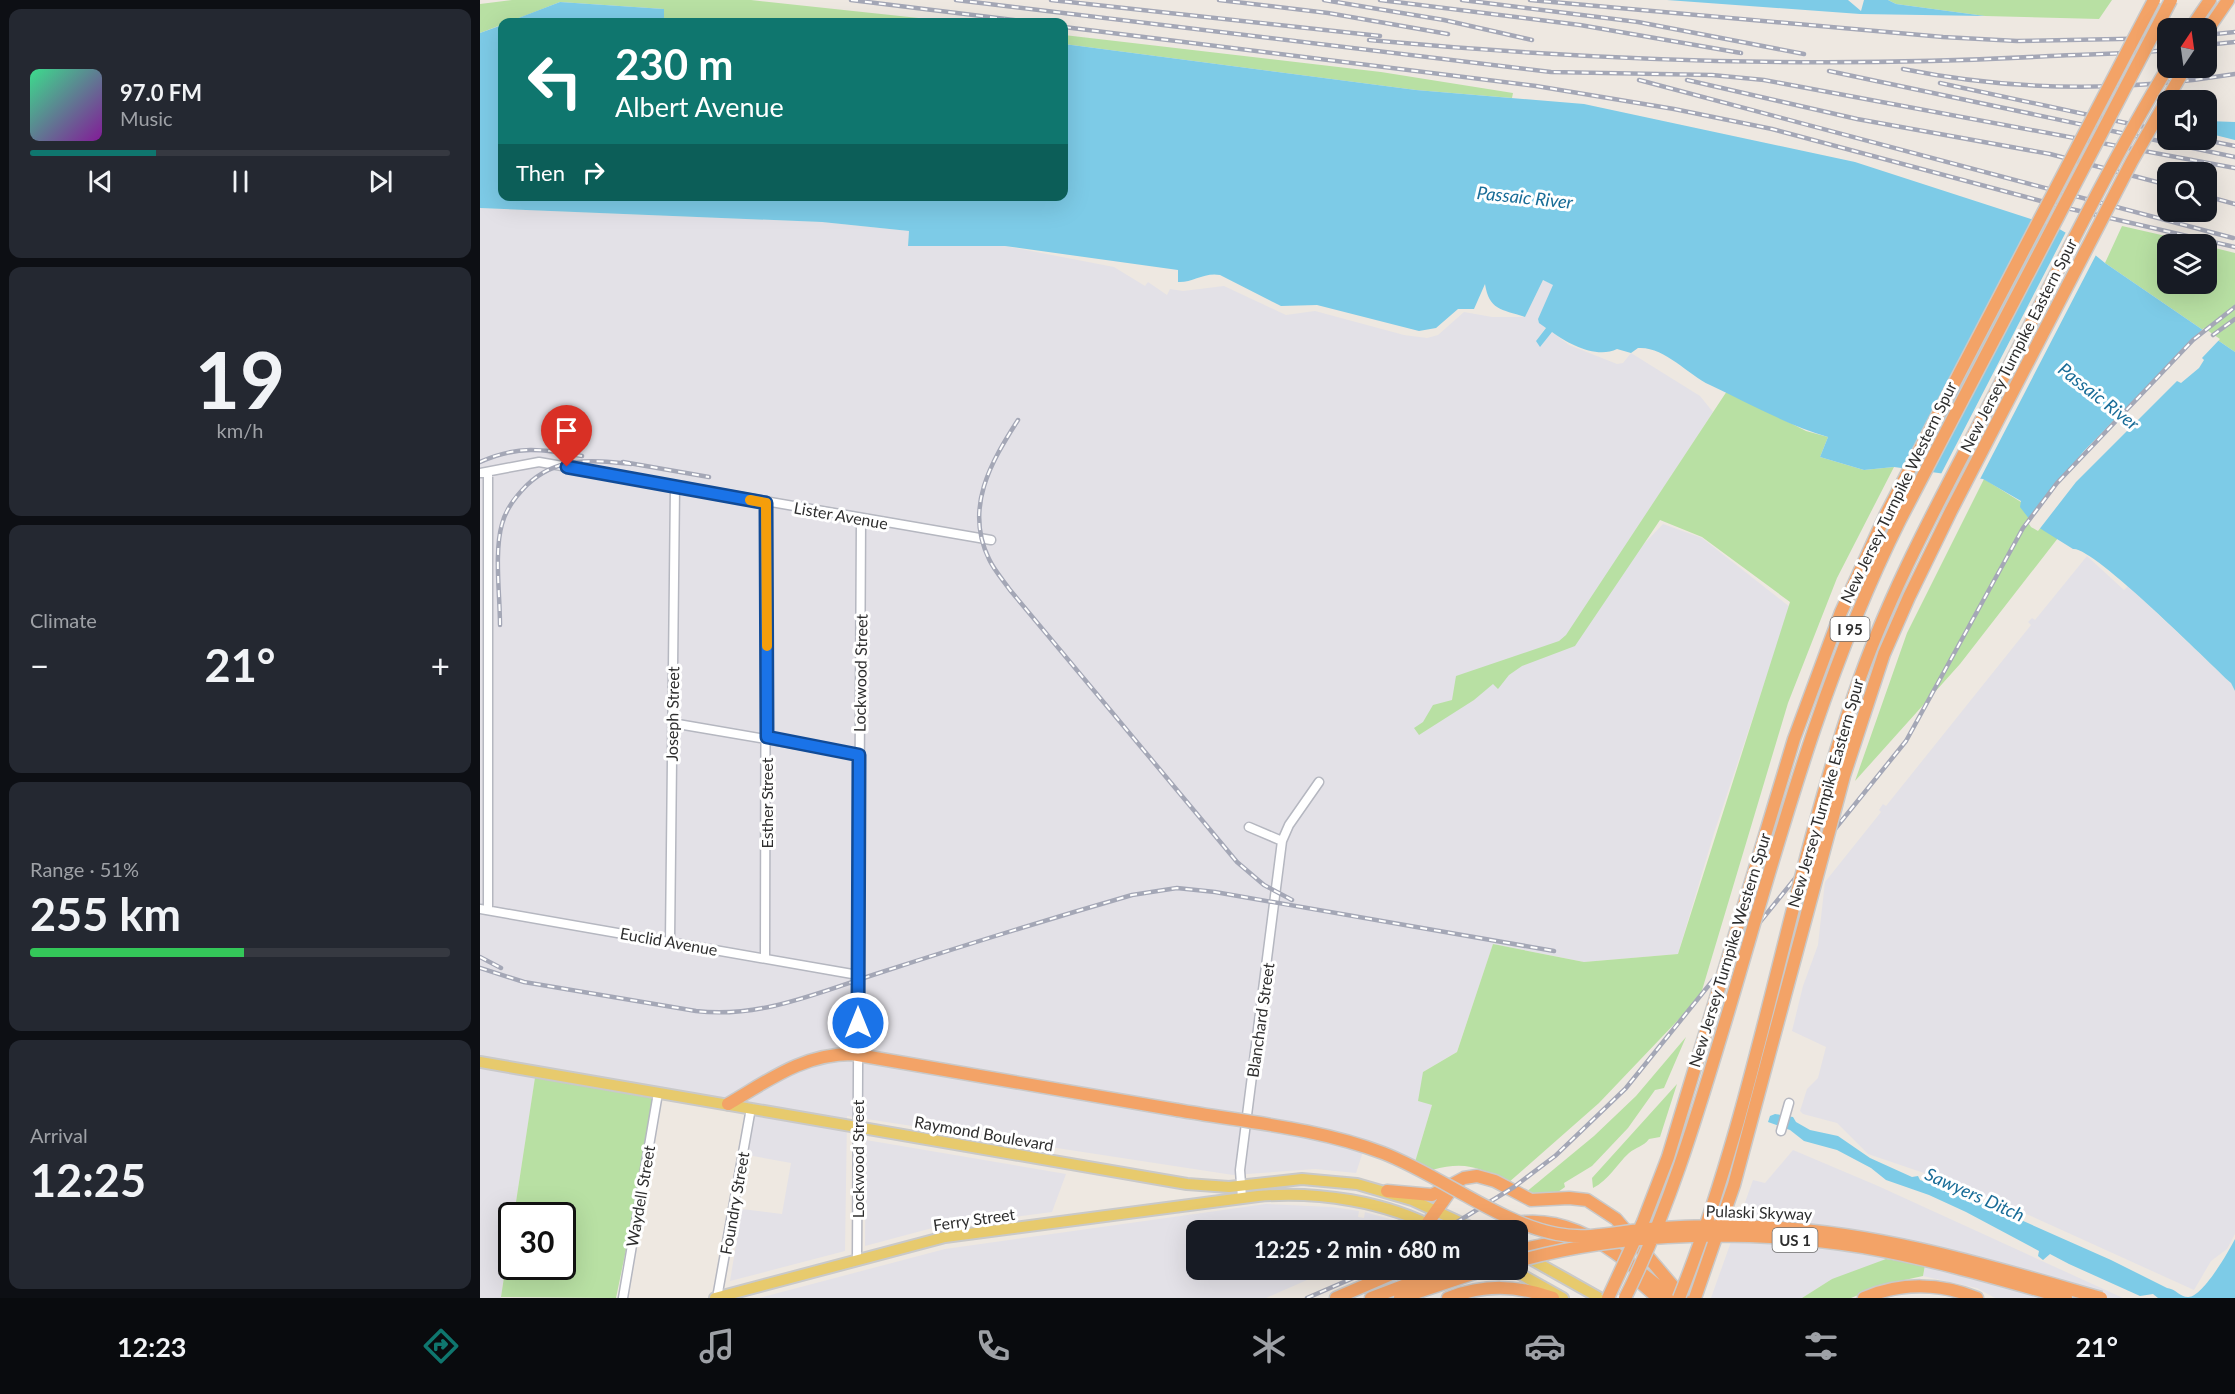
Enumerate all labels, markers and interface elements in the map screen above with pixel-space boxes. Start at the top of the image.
north arrow [2157,18,2217,78]
map controls [2157,18,2217,294]
text: 230 m [615,39,733,89]
icon: left [516,42,594,120]
text: 97.0 FM [120,79,202,106]
text: Albert Avenue [615,90,784,123]
button: sound [2157,90,2217,150]
text: Music [120,106,173,130]
icon: right [577,156,610,189]
text: Then [516,159,565,186]
button: search [2157,162,2217,222]
icon: previous [84,165,117,198]
icon: pause [224,165,257,198]
icon: next [364,165,397,198]
water label: Passaic River [1476,181,1575,213]
button: layers [2157,234,2217,294]
street label: New Jersey Turnpike Eastern Spur [1956,235,2080,455]
text: 19 [195,332,285,426]
water label: Passaic River [2054,358,2144,435]
street label: New Jersey Turnpike Western Spur [1836,378,1960,606]
pin [541,405,592,467]
icon: arrive [550,414,583,447]
text: km/h [217,418,263,442]
street label: Lister Avenue [792,497,890,533]
text: Climate [30,608,97,632]
street label: Lockwood Street [849,613,871,732]
road number: I 95 [1830,617,1870,641]
text: 21° [205,638,275,692]
text: − [30,645,49,685]
text: + [431,645,450,685]
street label: Joseph Street [662,666,682,762]
street label: New Jersey Turnpike Eastern Spur [1783,676,1867,910]
street label: Esther Street [757,757,776,848]
street label: New Jersey Turnpike Western Spur [1684,830,1774,1069]
text: Range · 51% [30,857,139,881]
text: 255 km [30,887,181,941]
street label: Euclid Avenue [619,923,719,959]
street label: Blanchard Street [1243,961,1278,1079]
position arrow [826,991,890,1055]
street label: Lockwood Street [848,1100,867,1218]
street label: Raymond Boulevard [913,1111,1055,1155]
text: Arrival [30,1123,88,1147]
street label: Waydell Street [622,1144,658,1248]
street label: Foundry Street [716,1150,752,1256]
text: 12:25 [30,1153,146,1207]
water label: Sawyers Ditch [1922,1162,2028,1226]
street label: Pulaski Skyway [1705,1201,1813,1223]
speed limit sign: 30 [498,1202,576,1280]
street label: Ferry Street [932,1204,1016,1234]
road number: US 1 [1772,1228,1818,1252]
text: 12:25 · 2 min · 680 m [1254,1236,1460,1263]
icon: directions [420,1325,462,1367]
icon: music [696,1325,738,1367]
icon: phone [972,1325,1014,1367]
icon: climate [1248,1325,1290,1367]
icon: car [1524,1325,1566,1367]
icon: filters [1800,1325,1842,1367]
text: 12:23 [117,1330,187,1363]
text: 21° [2075,1330,2118,1363]

